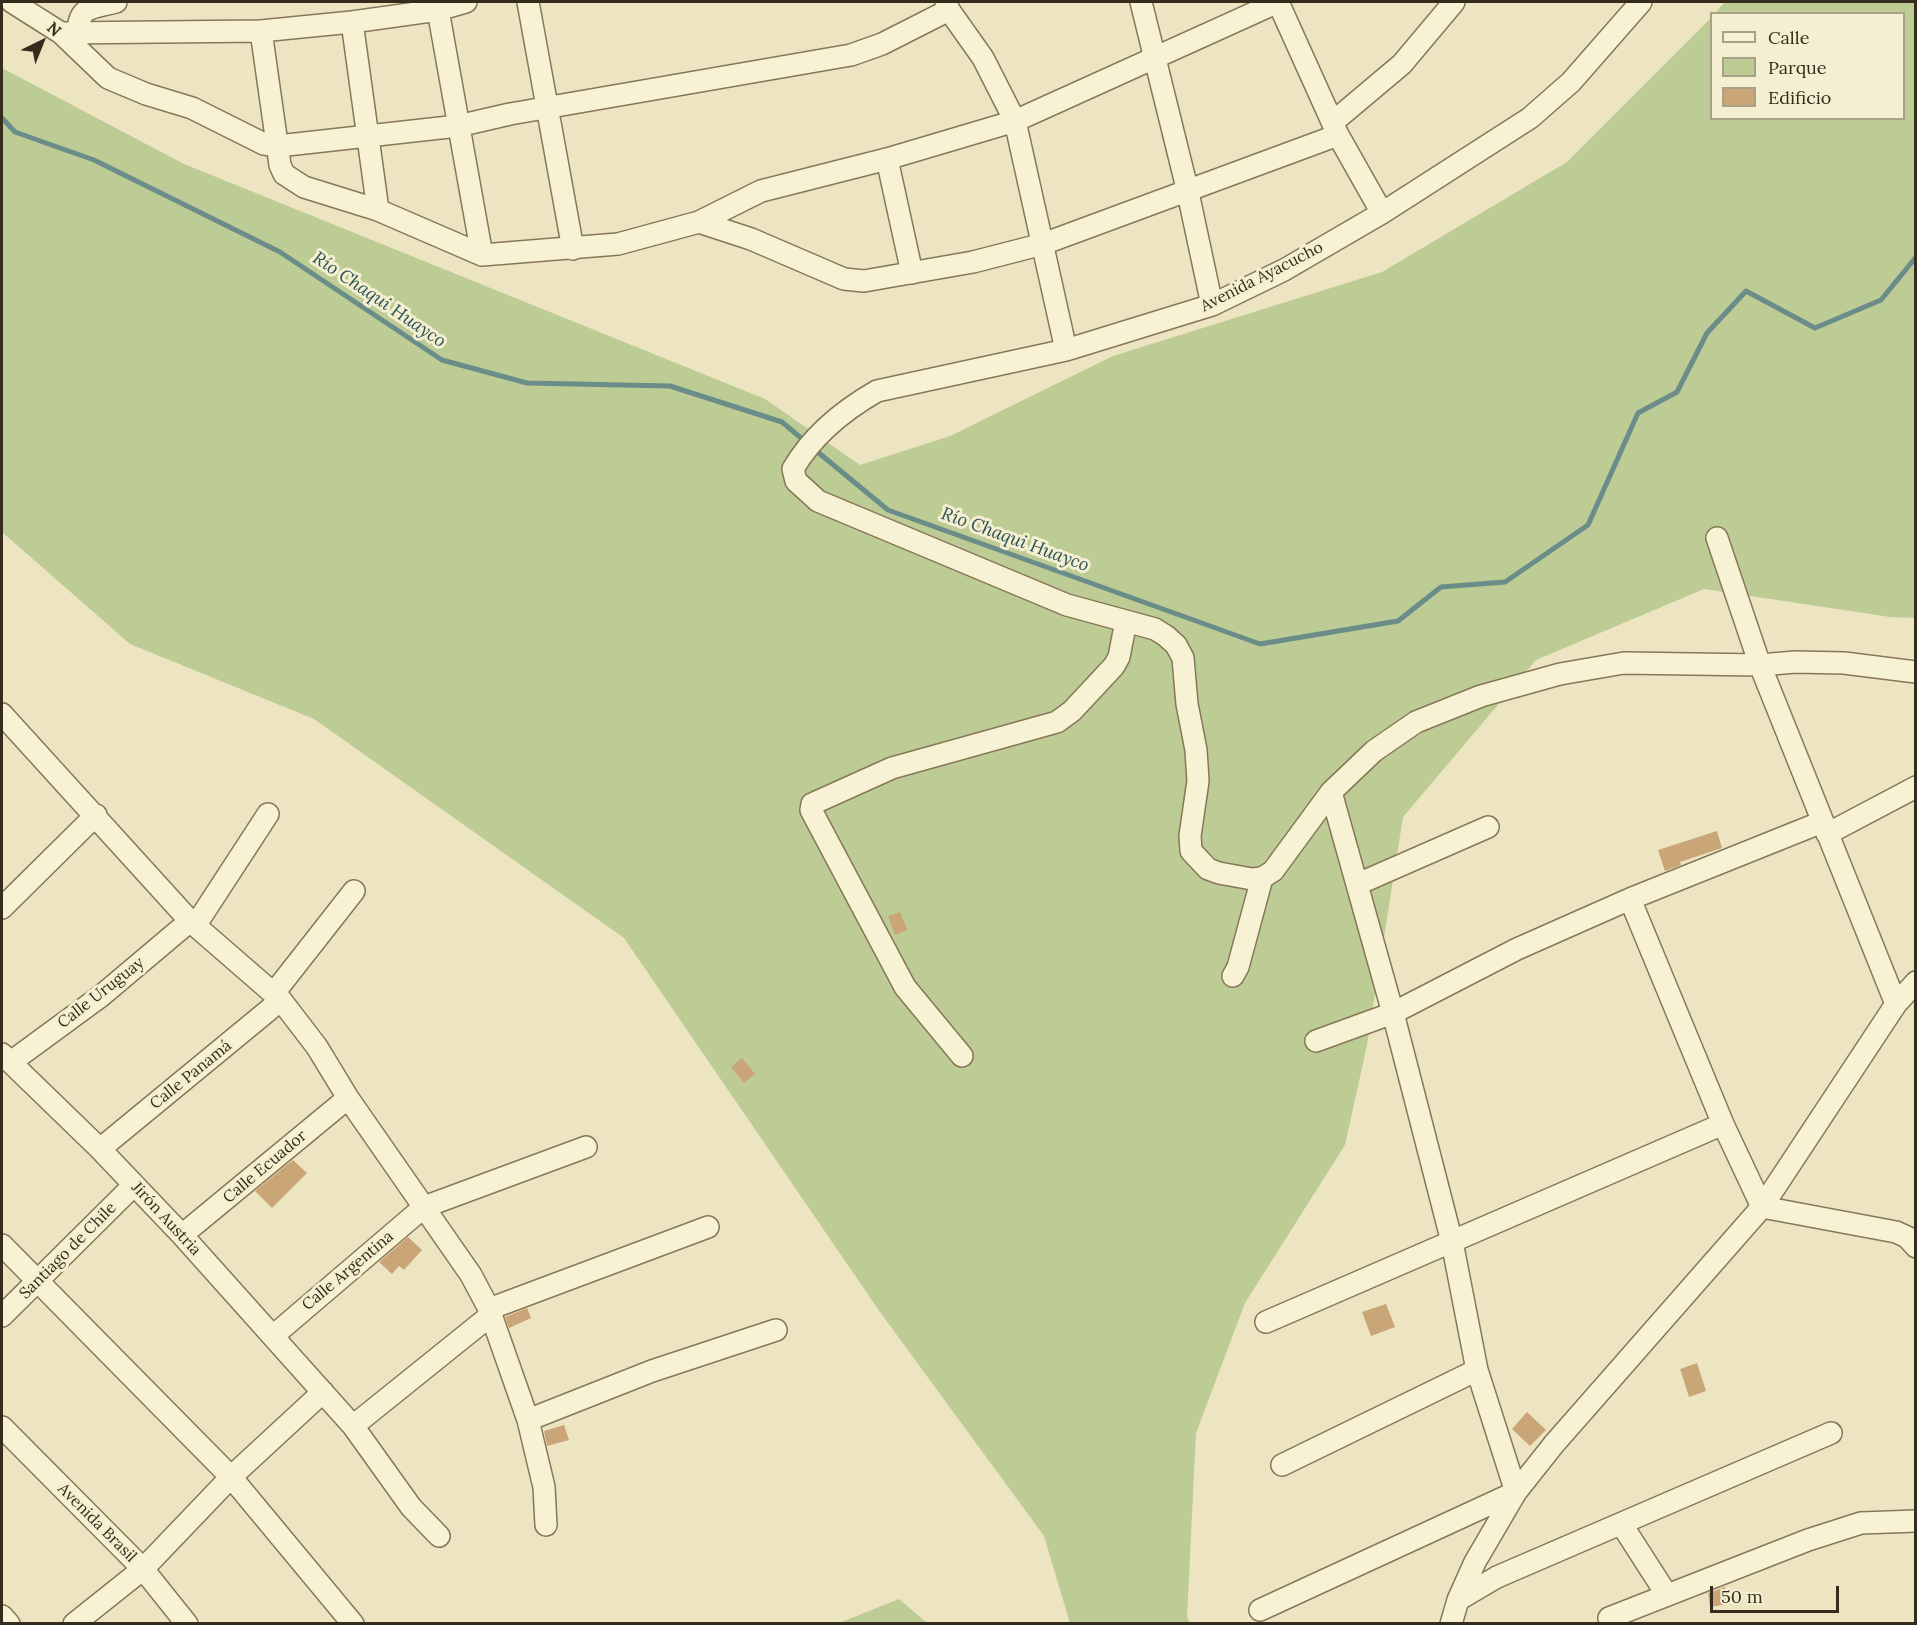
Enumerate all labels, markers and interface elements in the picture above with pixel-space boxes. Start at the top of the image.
north arrow [12,12,72,72]
legend [1710,12,1905,120]
text: N [43,17,66,40]
text: Calle [1768,26,1809,49]
text: Parque [1768,56,1827,79]
text: Edificio [1768,86,1831,109]
street label: Avenida Ayacucho [1198,238,1326,316]
water label: Río Chaqui Huayco [308,248,450,352]
water label: Río Chaqui Huayco [938,503,1092,577]
street label: Calle Uruguay [54,953,148,1033]
street label: Calle Panamá [146,1036,236,1114]
street label: Calle Ecuador [219,1126,311,1208]
street label: Jirón Austria [127,1178,205,1260]
street label: Santiago de Chile [16,1199,120,1303]
street label: Calle Argentina [298,1227,398,1315]
street label: Avenida Brasil [54,1480,140,1566]
scale bar [1713,1574,1842,1612]
text: 50 m [1721,1585,1763,1608]

